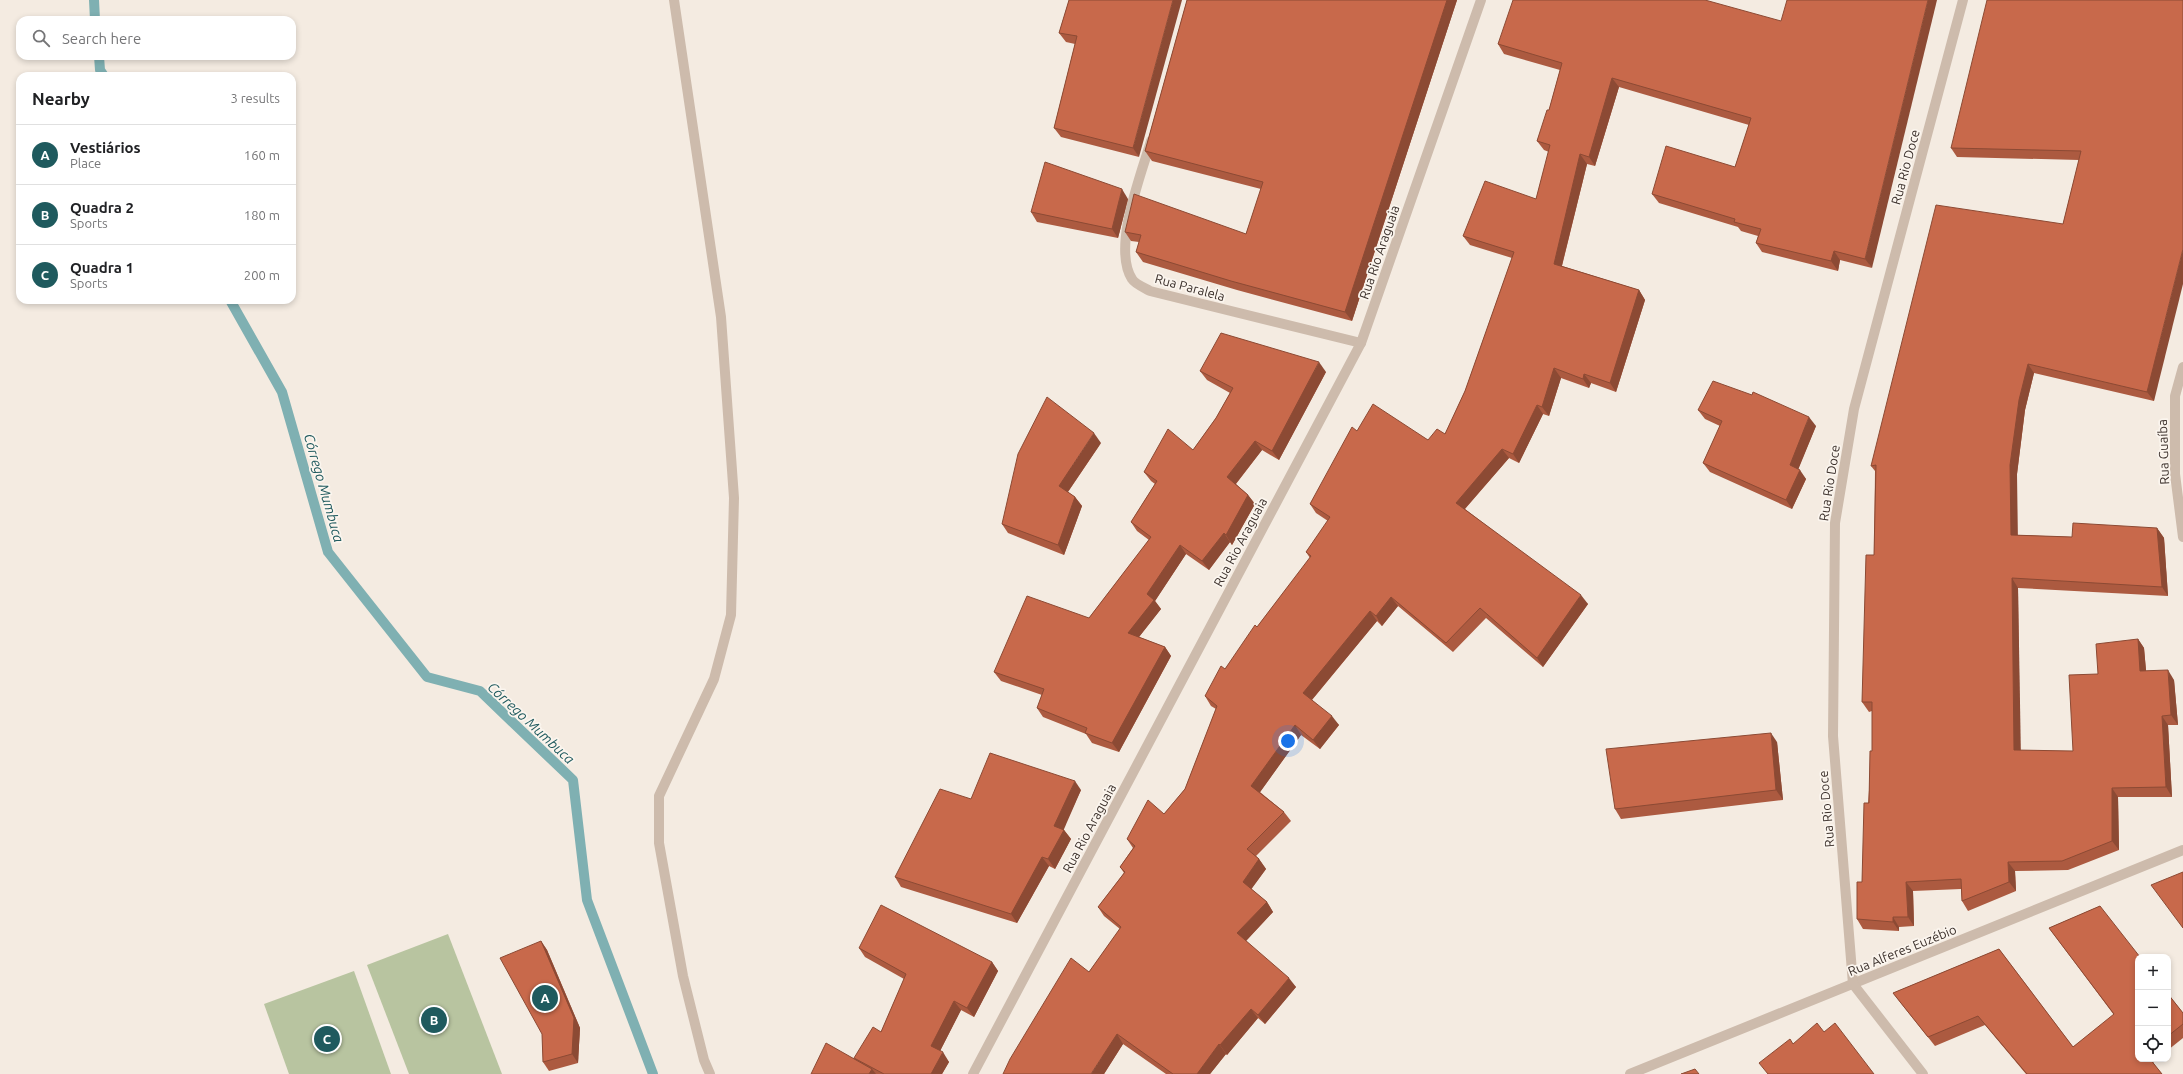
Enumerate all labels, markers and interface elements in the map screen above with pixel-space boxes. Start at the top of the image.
search box [16,16,296,60]
icon: search [30,27,52,49]
text: Search here [62,30,141,47]
text: Nearby [32,89,90,108]
text: 3 results [230,91,280,105]
street label: Rua Rio Doce [1888,128,1922,206]
text: Vestiários [70,139,141,156]
text: A [40,148,50,162]
text: 160 m [244,148,280,162]
text: Place [70,156,101,170]
text: Quadra 2 [70,199,134,216]
street label: Rua Rio Araguaia [1356,203,1402,301]
text: B [41,208,49,222]
text: 180 m [244,208,280,222]
text: Sports [70,216,108,230]
text: Quadra 1 [70,259,134,276]
text: C [41,268,49,282]
text: 200 m [244,268,280,282]
street label: Rua Paralela [1154,271,1226,303]
text: Sports [70,276,108,290]
street label: Rua Guaíba [2155,419,2171,485]
water label: Córrego Mumbuca [301,432,347,545]
street label: Rua Rio Doce [1816,444,1842,522]
street label: Rua Rio Araguaia [1211,495,1269,589]
water label: Córrego Mumbuca [484,679,578,767]
your location [1278,731,1298,751]
street label: Rua Rio Doce [1816,770,1836,848]
street label: Rua Rio Araguaia [1060,781,1118,875]
street label: Rua Alferes Euzébio [1846,922,1958,978]
map controls [2135,954,2171,1062]
button: + [2135,954,2171,990]
pin: A [532,983,558,1013]
button: − [2135,990,2171,1026]
pin: B [421,1005,447,1035]
pin: C [314,1024,340,1054]
button: locate [2135,1026,2171,1062]

